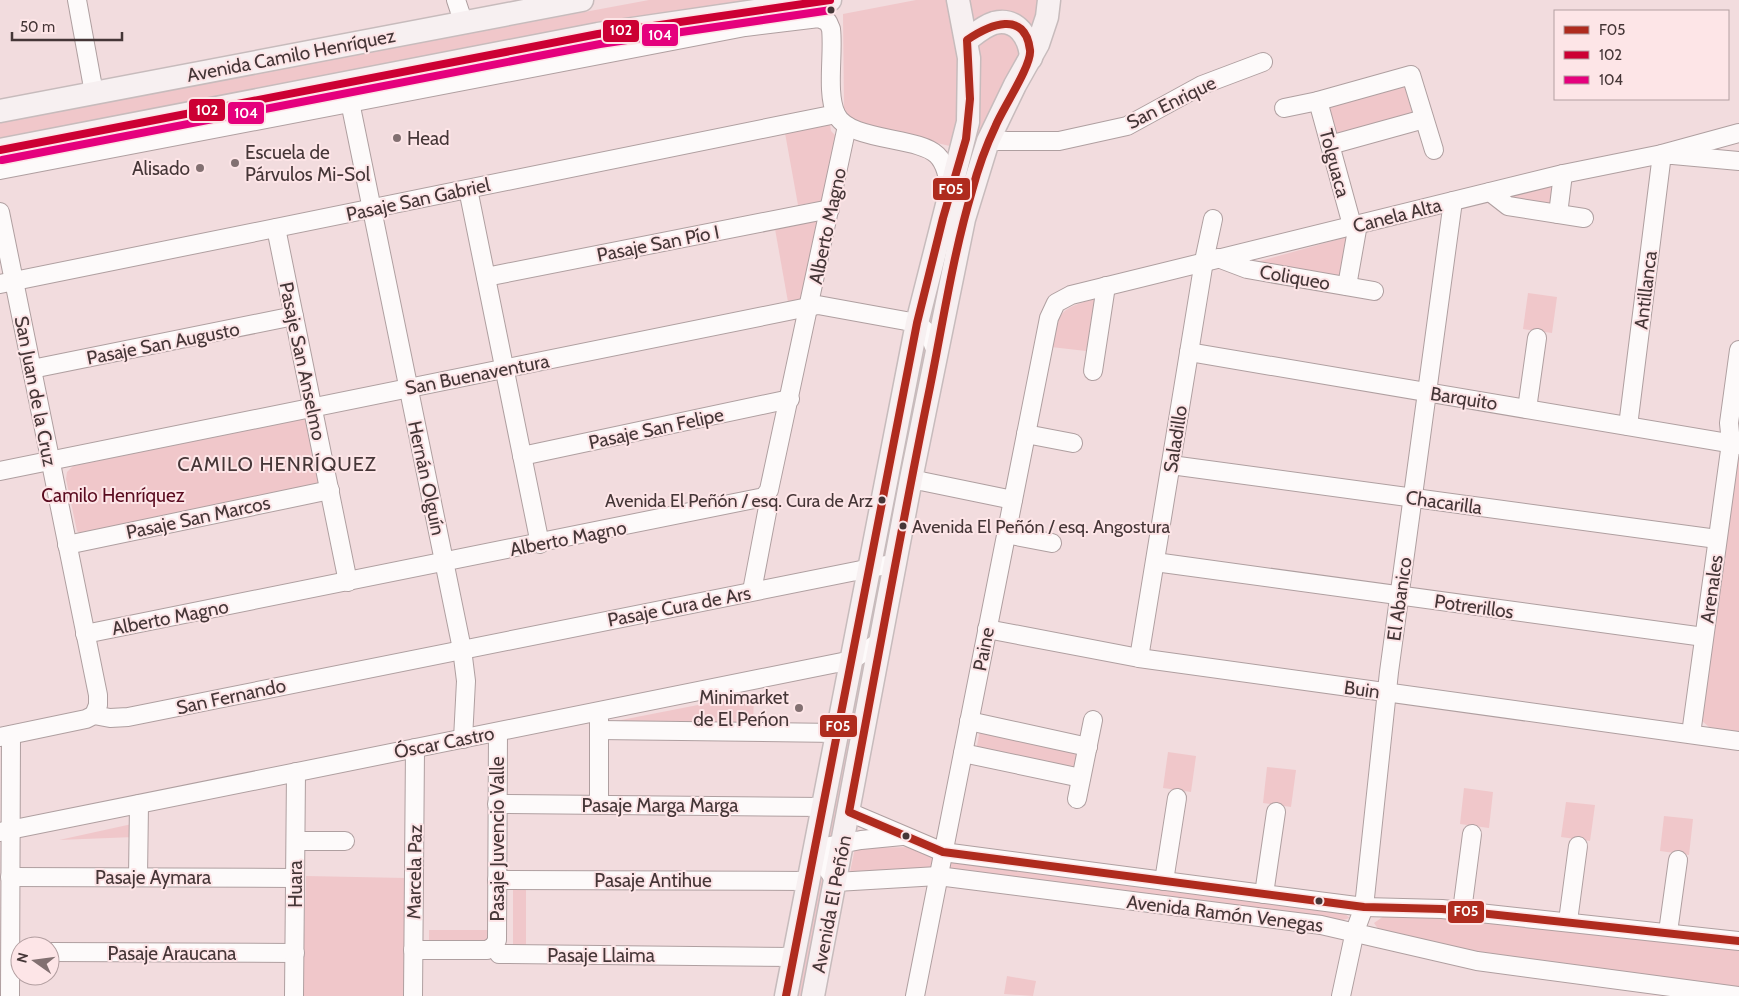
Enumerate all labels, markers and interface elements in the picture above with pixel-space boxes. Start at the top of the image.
unlabelled marker [826,5,836,15]
scale bar [12,10,122,42]
legend [1554,10,1729,100]
text: 50 m [20,18,55,36]
line badge: 102 [602,19,640,43]
text: 102 [610,21,632,39]
text: F05 [1599,21,1625,39]
line badge: 104 [641,23,679,47]
street label: Avenida Camilo Henríquez [185,24,397,87]
text: 104 [648,26,672,44]
text: 102 [1599,46,1622,64]
street label: San Enrique [1123,71,1220,134]
text: 104 [1599,71,1623,89]
line badge: 102 [188,98,226,122]
text: 102 [196,101,218,119]
line badge: 104 [227,101,265,125]
text: 104 [234,104,258,122]
street label: Tolguaca [1314,126,1355,200]
place label: Head [407,127,450,150]
marker: Head [391,132,403,144]
place label: Escuela de Párvulos Mi-Sol [245,141,371,186]
place label: Alisado [132,157,190,180]
marker: Escuela de Párvulos Mi-Sol [229,157,241,169]
marker: Alisado [194,162,206,174]
street label: Alberto Magno [804,166,851,286]
street label: Pasaje San Gabriel [344,173,493,226]
line badge: F05 [932,177,971,201]
text: F05 [939,180,963,198]
street label: Canela Alta [1350,193,1444,238]
street label: Pasaje San Pío I [595,220,721,267]
street label: Antillanca [1629,249,1662,331]
street label: Coliqueo [1258,260,1332,295]
street label: Pasaje San Anselmo [274,280,331,442]
street label: San Juan de la Cruz [10,314,61,468]
street label: Pasaje San Augusto [85,317,242,370]
street label: San Buenaventura [403,349,551,400]
street label: Barquito [1429,382,1499,415]
street label: Pasaje San Felipe [586,403,726,454]
street label: Saladillo [1159,404,1192,474]
street label: Hernán Olguín [403,419,450,538]
district label: CAMILO HENRÍQUEZ [177,452,377,476]
park label: Camilo Henríquez [41,484,185,507]
street label: Chacarilla [1404,486,1484,519]
place label: Avenida El Peñón / esq. Cura de Arz [605,490,874,512]
street label: Pasaje San Marcos [124,491,272,544]
marker: Avenida El Peñón / esq. Cura de Arz [877,495,887,505]
street label: Alberto Magno [508,516,628,561]
place label: Avenida El Peñón / esq. Angostura [912,516,1170,538]
marker: Avenida El Peñón / esq. Angostura [898,521,908,531]
street label: Arenales [1695,553,1728,625]
street label: El Abanico [1382,556,1417,642]
street label: Pasaje Cura de Ars [605,581,753,632]
street label: Potrerillos [1433,590,1515,623]
street label: Alberto Magno [110,595,230,640]
street label: Paine [968,625,999,673]
street label: San Fernando [174,674,288,719]
street label: Buin [1343,676,1381,703]
place label: Minimarket de El Peńon [693,686,790,731]
marker: Minimarket de El Peńon [793,702,805,714]
line badge: F05 [819,714,858,738]
text: F05 [826,717,850,735]
street label: Óscar Castro [392,721,496,763]
street label: Pasaje Juvencio Valle [486,756,509,921]
street label: Pasaje Marga Marga [582,794,738,817]
street label: Marcela Paz [402,824,427,920]
unlabelled marker [901,831,911,841]
street label: Avenida El Peñón [807,833,856,975]
street label: Huara [284,860,307,908]
street label: Pasaje Aymara [95,866,211,889]
street label: Pasaje Antihue [594,869,712,892]
street label: Avenida Ramón Venegas [1125,890,1325,937]
unlabelled marker [1314,896,1324,906]
line badge: F05 [1447,900,1485,924]
text: F05 [1454,902,1478,920]
north arrow [10,936,60,986]
street label: Pasaje Araucana [108,942,236,965]
street label: Pasaje Llaima [547,944,655,967]
text: N [12,951,32,965]

